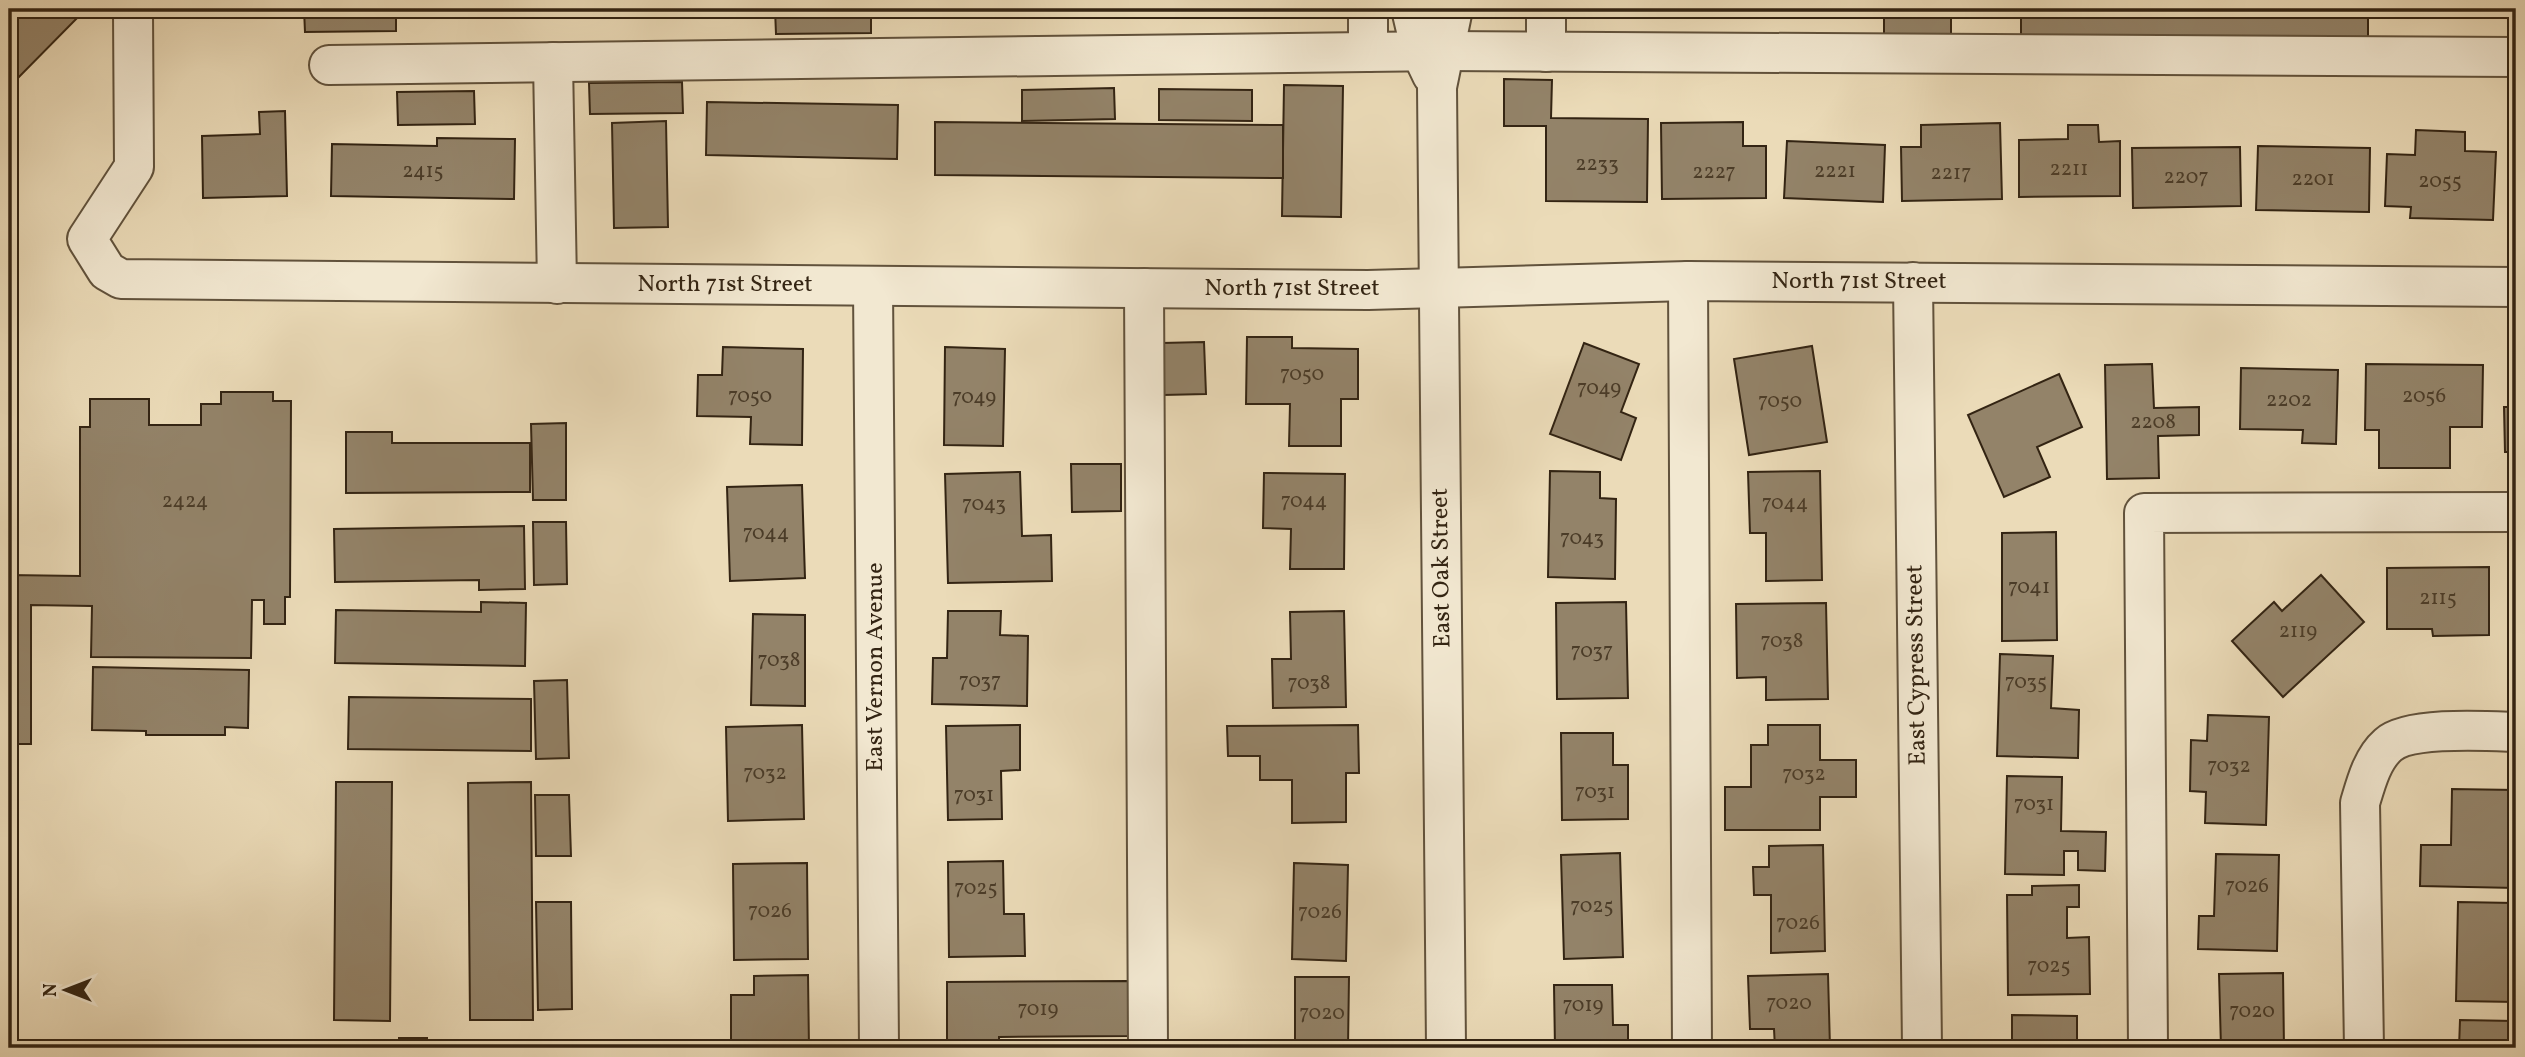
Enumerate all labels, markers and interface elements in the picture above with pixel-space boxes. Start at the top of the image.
house number: 2233 [1575,150,1619,179]
house number: 2211 [2050,155,2088,184]
house number: 2415 [402,157,444,186]
house number: 2221 [1814,157,1856,186]
house number: 2227 [1692,158,1736,187]
house number: 2217 [1931,159,1971,188]
house number: 2207 [2163,163,2209,192]
house number: 2201 [2291,165,2335,194]
house number: 2055 [2418,167,2462,196]
street label: North 71st Street [1771,265,1947,299]
street label: North 71st Street [637,268,813,302]
street label: North 71st Street [1204,272,1380,306]
house number: 7050 [1280,360,1324,389]
house number: 7049 [1577,374,1621,403]
house number: 7050 [728,382,772,411]
house number: 2056 [2402,382,2446,411]
house number: 7049 [952,383,996,412]
house number: 2202 [2266,386,2312,415]
house number: 7050 [1758,387,1802,416]
house number: 2208 [2130,408,2176,437]
house number: 2424 [162,487,208,516]
house number: 7044 [1281,487,1327,516]
street label: East Oak Street [1424,488,1460,648]
house number: 7044 [1762,489,1808,518]
house number: 7043 [962,490,1006,519]
house number: 7044 [743,519,789,548]
house number: 7043 [1560,524,1604,553]
street label: East Vernon Avenue [859,562,893,772]
street label: East Cypress Street [1898,564,1936,766]
house number: 7041 [2008,573,2050,602]
house number: 2115 [2419,584,2457,613]
house number: 2119 [2279,617,2317,646]
house number: 7038 [1761,627,1803,656]
house number: 7037 [1571,637,1613,666]
house number: 7038 [758,646,800,675]
house number: 7037 [959,667,1001,696]
house number: 7035 [2005,668,2047,697]
house number: 7038 [1288,669,1330,698]
house number: 7032 [2207,752,2251,781]
house number: 7032 [743,759,787,788]
house number: 7032 [1782,760,1826,789]
house number: 7031 [1575,778,1615,807]
house number: 7031 [954,781,994,810]
house number: 7031 [2014,790,2054,819]
house number: 7026 [2225,872,2269,901]
house number: 7025 [954,874,998,903]
house number: 7025 [1570,892,1614,921]
house number: 7026 [748,897,792,926]
house number: 7026 [1298,898,1342,927]
house number: 7026 [1776,909,1820,938]
house number: 7025 [2027,952,2071,981]
north arrow [32,956,102,1026]
text: N [38,983,64,997]
house number: 7020 [1766,989,1812,1018]
house number: 7019 [1562,991,1604,1020]
house number: 7019 [1017,995,1059,1024]
house number: 7020 [2229,997,2275,1026]
house number: 7020 [1299,999,1345,1028]

